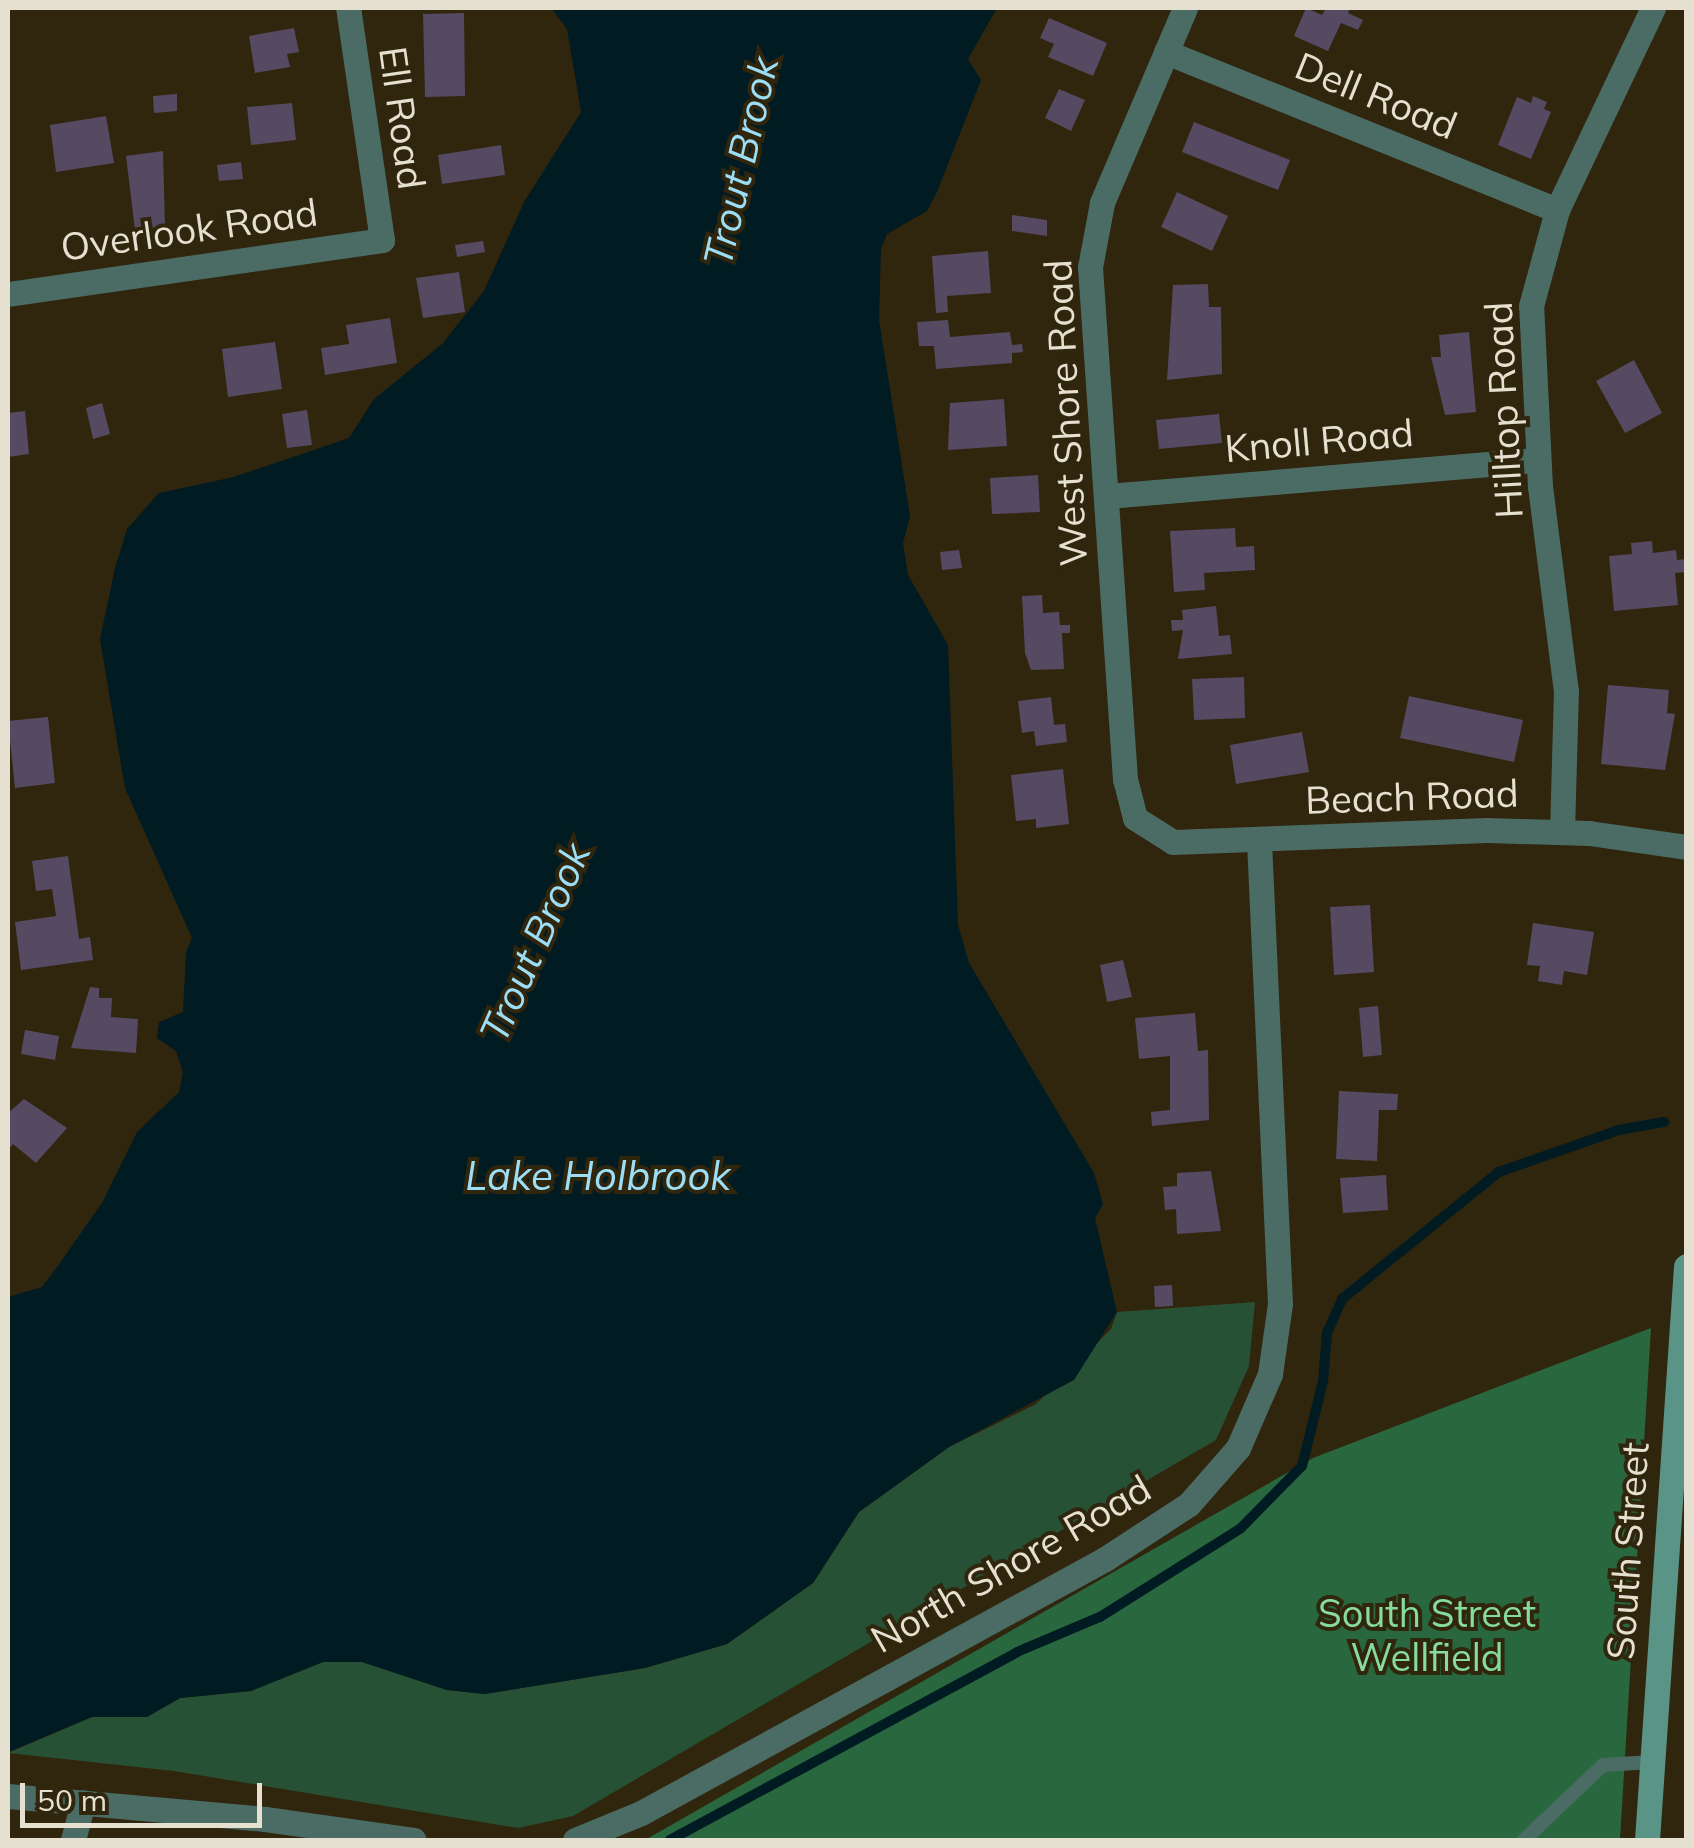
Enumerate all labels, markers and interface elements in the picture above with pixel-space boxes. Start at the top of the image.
street label: Dell Road [1289,43,1463,149]
street label: Ell Road [369,44,435,192]
water label: Trout Brook [693,52,787,270]
street label: Overlook Road [58,189,320,271]
street label: West Shore Road [1035,258,1097,568]
street label: Hilltop Road [1476,300,1532,520]
street label: Knoll Road [1223,410,1415,472]
street label: Beach Road [1305,770,1519,824]
water label: Trout Brook [469,835,599,1049]
water label: Lake Holbrook [465,1151,731,1199]
street label: South Street [1598,1441,1658,1661]
street label: North Shore Road [863,1465,1159,1663]
park label: South Street Wellfield [1318,1591,1536,1680]
scale bar [25,1763,268,1825]
text: 50 m [37,1781,107,1819]

